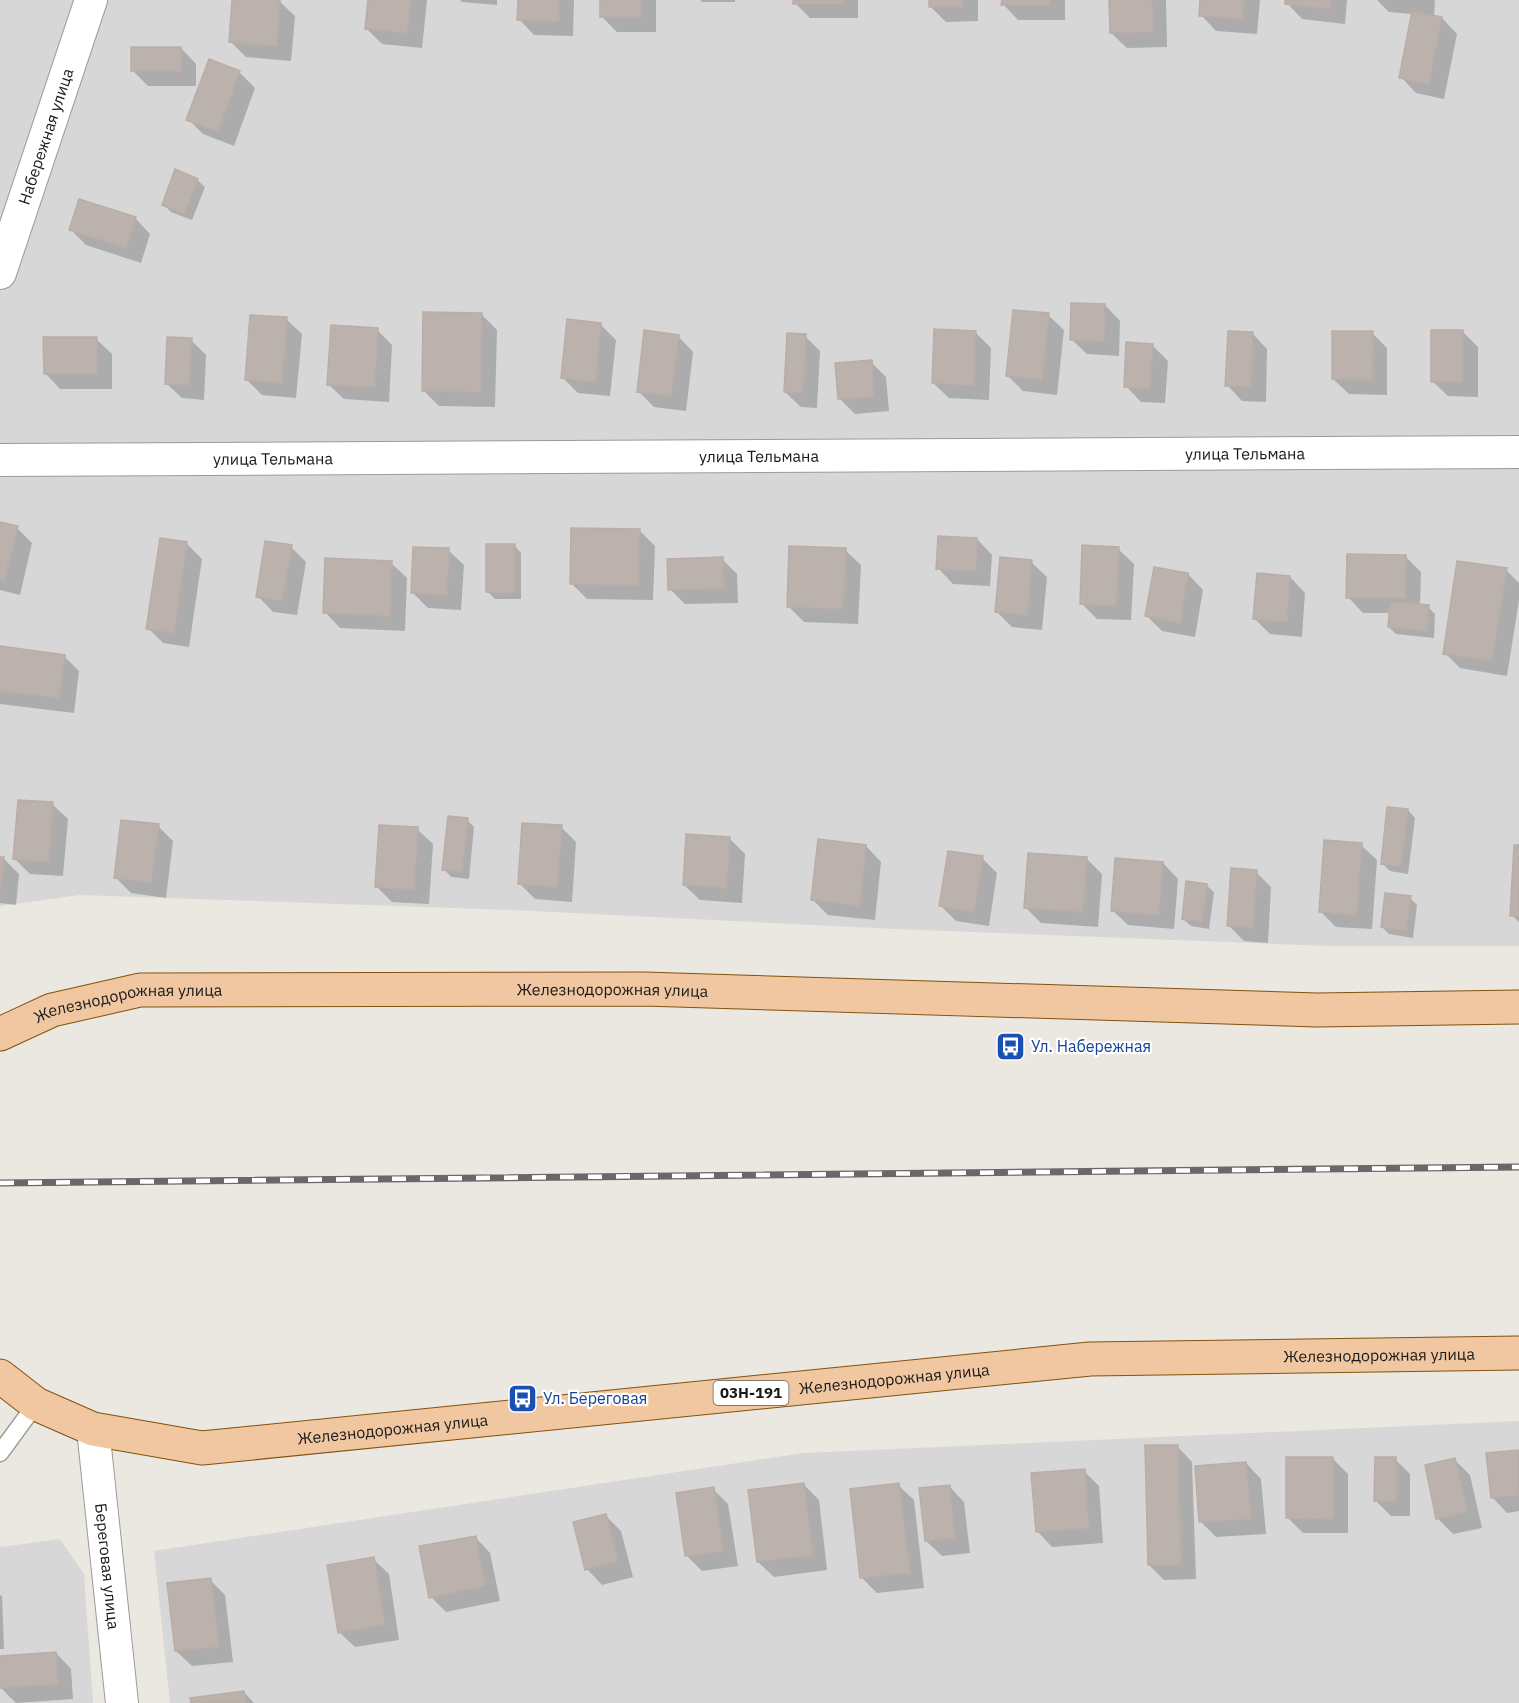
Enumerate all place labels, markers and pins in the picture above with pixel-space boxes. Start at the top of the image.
bus stop icon: Ул. Набережная [994,1030,1026,1062]
place label: Ул. Набережная [1031,1036,1151,1056]
bus stop icon: Ул. Береговая [506,1382,538,1414]
place label: Ул. Береговая [543,1388,647,1408]

